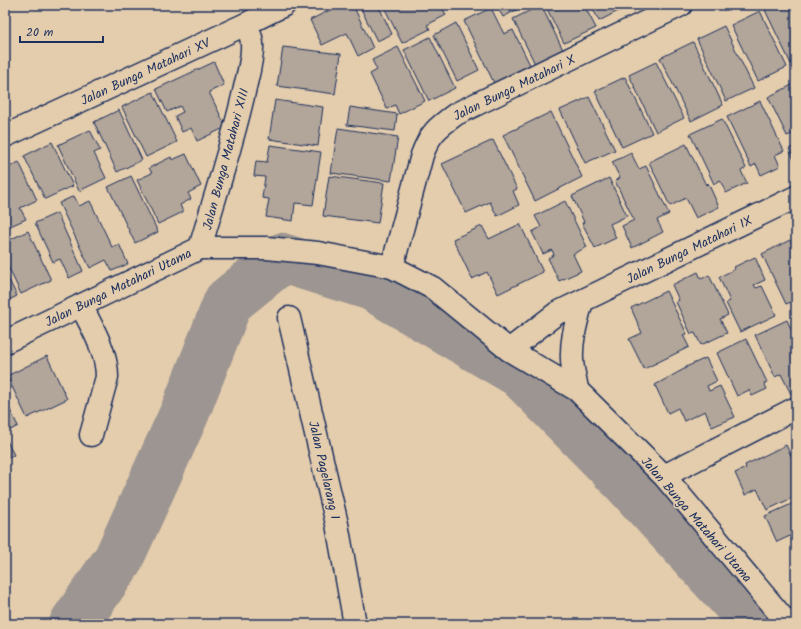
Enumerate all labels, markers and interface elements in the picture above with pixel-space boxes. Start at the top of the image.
scale bar [20,18,103,44]
text: 20 m [26,23,54,42]
street label: Jalan Bunga Matahari XV [77,33,215,112]
street label: Jalan Bunga Matahari X [450,49,580,127]
street label: Jalan Bunga Matahari XIII [197,86,255,233]
street label: Jalan Bunga Matahari IX [623,210,757,290]
street label: Jalan Bunga Matahari Utama [42,244,196,333]
street label: Jalan Pagelarang I [302,419,345,522]
street label: Jalan Bunga Matahari Utama [635,452,757,588]

